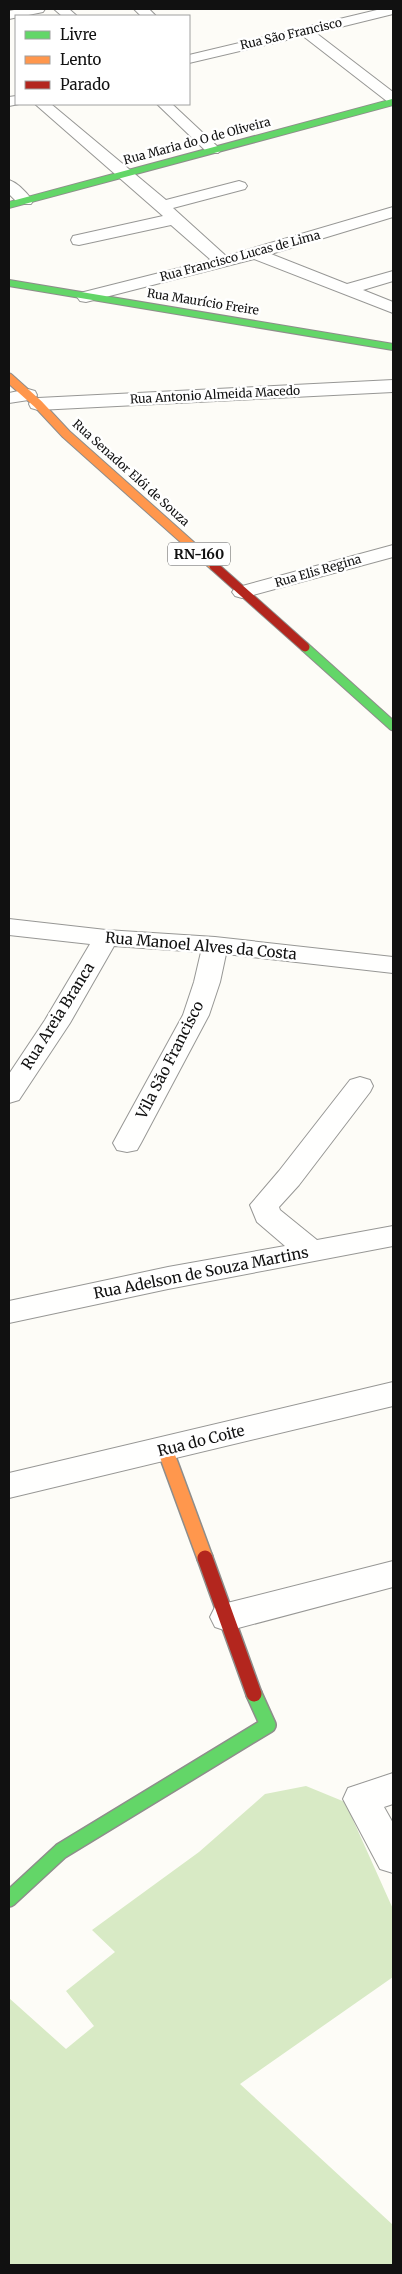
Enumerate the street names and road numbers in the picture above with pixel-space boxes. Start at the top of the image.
street label: Rua São Francisco [238,14,343,53]
street label: Rua Maria do O de Oliveira [122,114,273,167]
street label: Rua Francisco Lucas de Lima [158,227,322,284]
street label: Rua Maurício Freire [146,285,260,318]
street label: Rua Antonio Almeida Macedo [130,383,300,406]
street label: Rua Senador Elói de Souza [70,416,193,529]
road number: RN-160 [168,542,230,566]
street label: Rua Elis Regina [273,551,363,590]
street label: Rua Manoel Alves da Costa [104,928,298,963]
street label: Rua Areia Branca [17,959,98,1073]
street label: Vila São Francisco [131,997,208,1123]
street label: Rua Adelson de Souza Martins [92,1242,310,1303]
street label: Rua do Coite [155,1420,247,1461]

